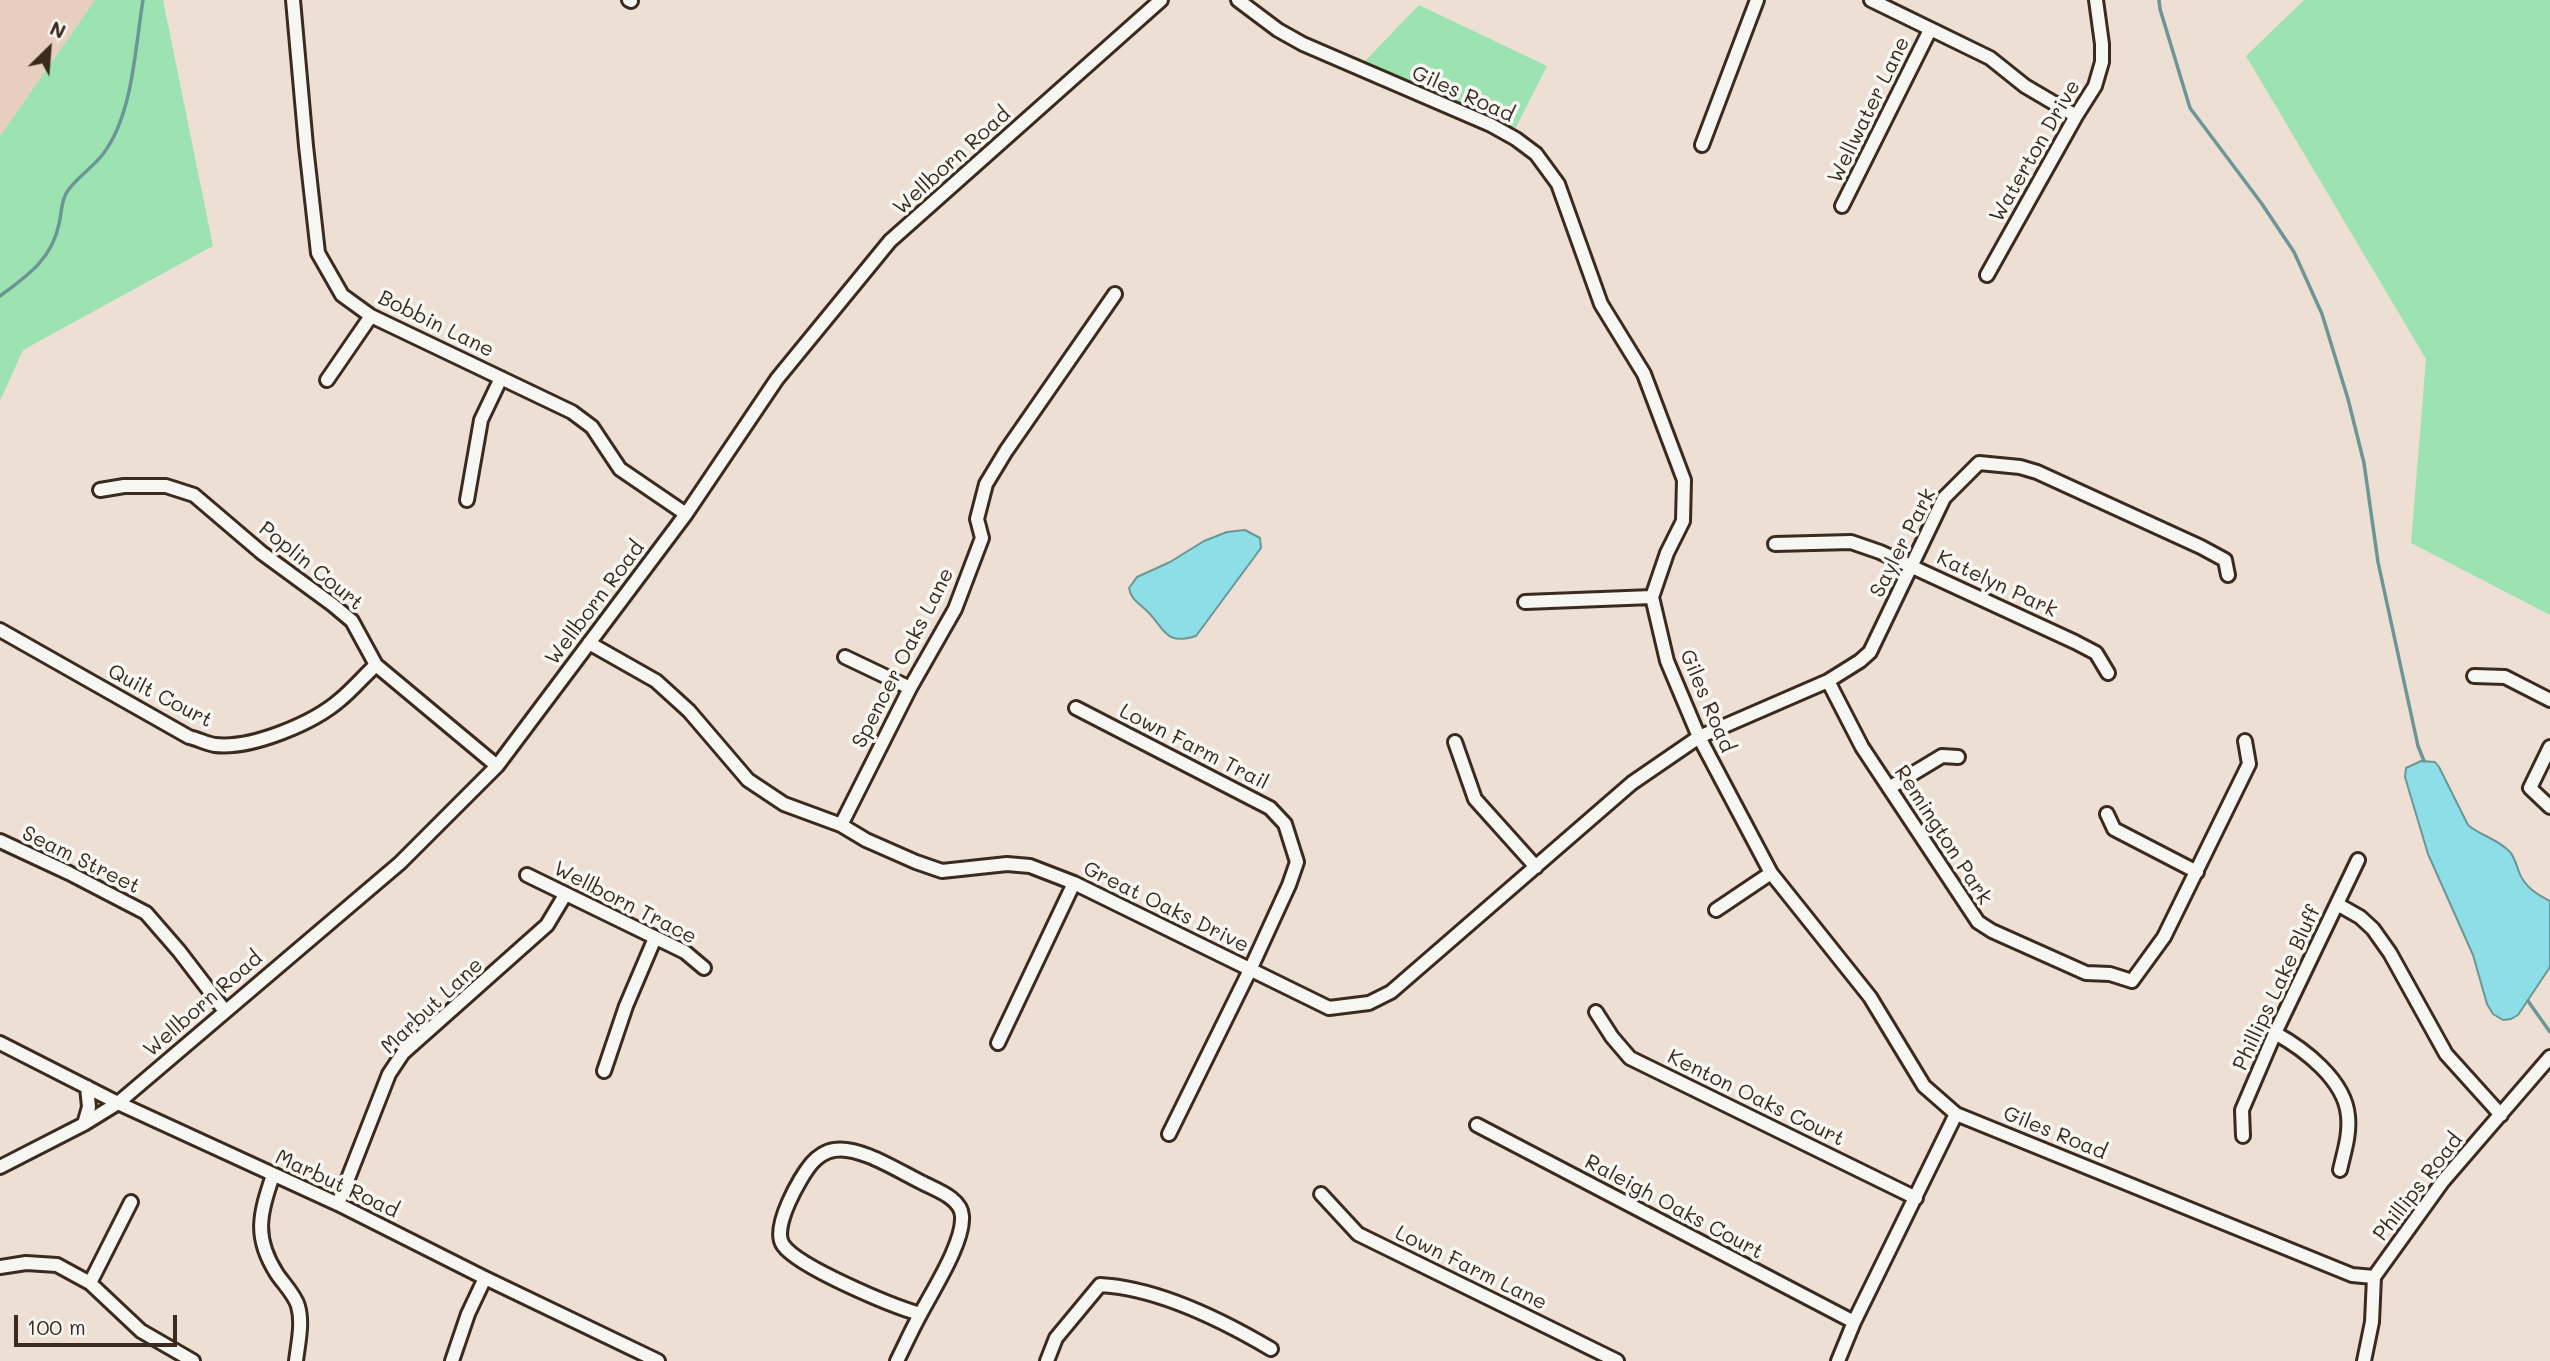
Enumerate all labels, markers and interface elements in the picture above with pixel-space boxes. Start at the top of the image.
north arrow [14,14,84,84]
text: N [46,15,70,44]
street label: Wellwater Lane [1823,33,1915,187]
street label: Giles Road [1408,60,1518,128]
street label: Waterton Drive [1984,75,2086,227]
street label: Wellborn Road [888,102,1016,220]
street label: Bobbin Lane [374,285,498,363]
street label: Sayler Park [1865,484,1941,602]
street label: Poplin Court [254,516,368,616]
street label: Wellborn Road [540,536,650,670]
street label: Katelyn Park [1933,545,2061,623]
street label: Spencer Oaks Lane [847,564,959,752]
street label: Giles Road [1674,646,1740,756]
street label: Quilt Court [103,659,217,733]
street label: Lown Farm Trail [1115,699,1273,795]
street label: Remington Park [1889,761,1997,909]
street label: Seam Street [18,821,144,899]
street label: Wellborn Trace [549,856,701,950]
street label: Great Oaks Drive [1079,856,1253,958]
street label: Phillips Lake Bluff [2228,902,2326,1074]
street label: Wellborn Road [139,946,267,1062]
street label: Marbut Lane [376,952,488,1060]
street label: Kenton Oaks Court [1663,1044,1849,1152]
street label: Giles Road [2000,1101,2110,1165]
street label: Phillips Road [2368,1128,2468,1246]
street label: Marbut Road [271,1144,403,1224]
street label: Raleigh Oaks Court [1580,1149,1768,1265]
street label: Lown Farm Lane [1391,1220,1551,1316]
scale bar [18,1302,180,1346]
text: 100 m [27,1313,86,1340]

